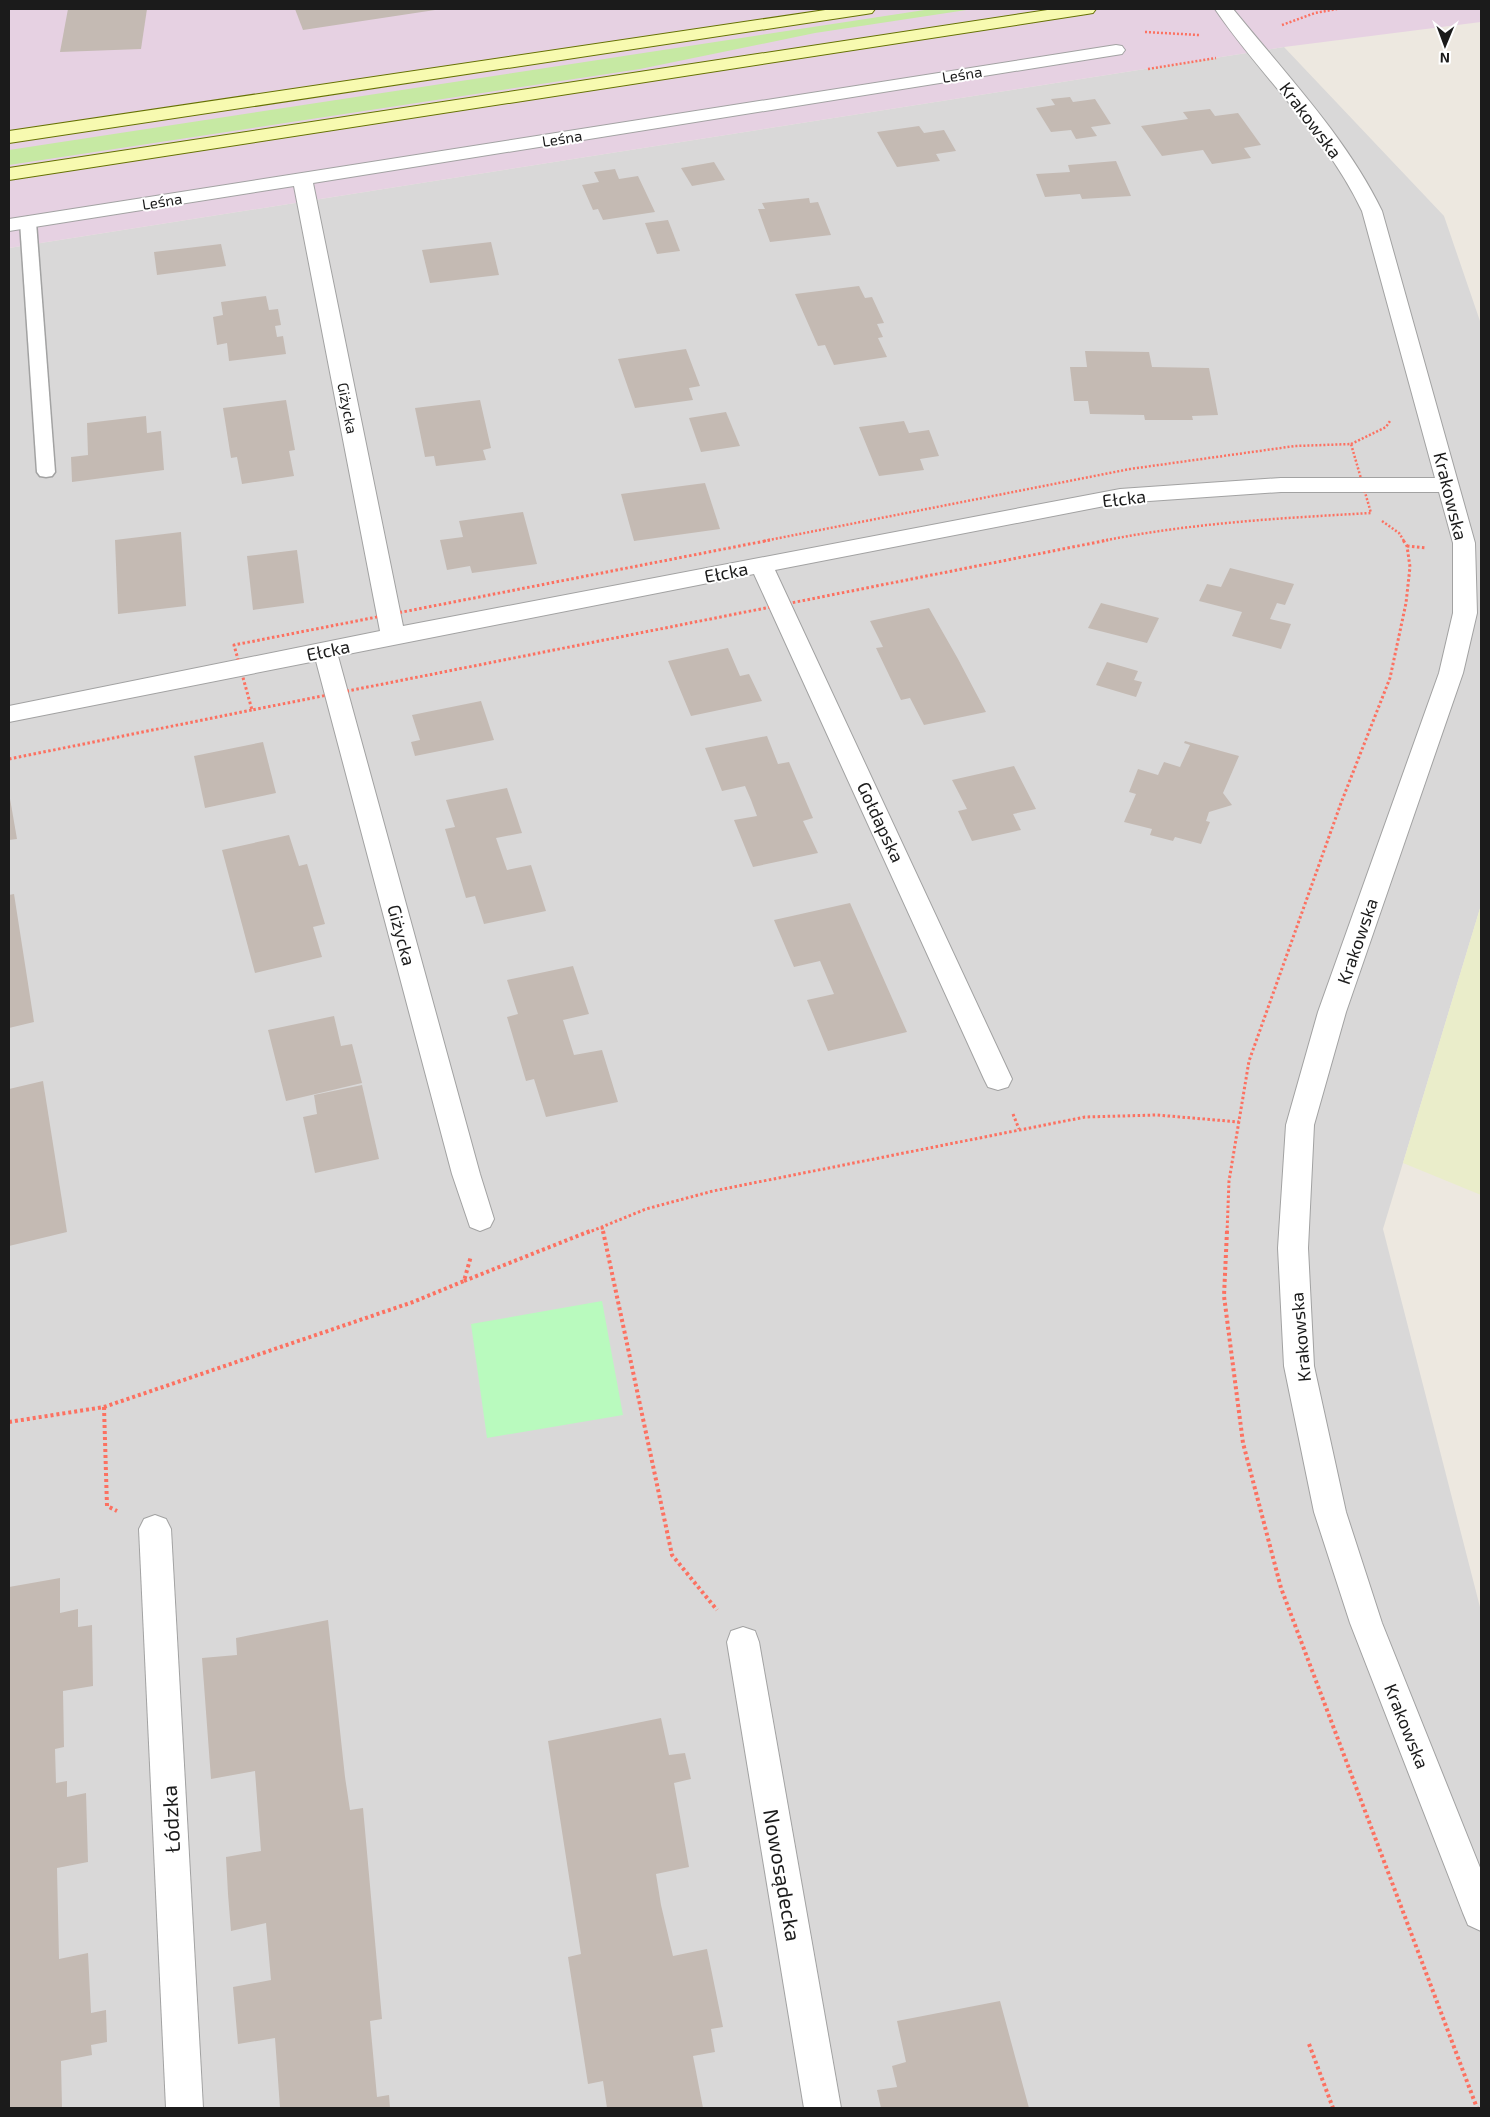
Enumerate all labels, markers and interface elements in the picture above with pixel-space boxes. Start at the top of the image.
north arrow [1420,20,1470,70]
text: N [1440,50,1450,67]
street label: Leśna [941,62,983,86]
street label: Krakowska [1275,78,1347,162]
street label: Leśna [541,126,583,150]
street label: Leśna [141,189,183,213]
street label: Giżycka [334,381,362,435]
street label: Krakowska [1429,450,1473,542]
street label: Ełcka [1101,484,1147,512]
street label: Ełcka [702,557,750,587]
street label: Ełcka [304,635,352,665]
street label: Gołdapska [853,778,909,866]
street label: Krakowska [1332,895,1382,987]
street label: Giżycka [383,902,421,968]
street label: Krakowska [1285,1291,1315,1383]
street label: Krakowska [1380,1680,1434,1772]
street label: Łódzka [156,1785,184,1853]
street label: Nowosądecka [759,1807,807,1943]

